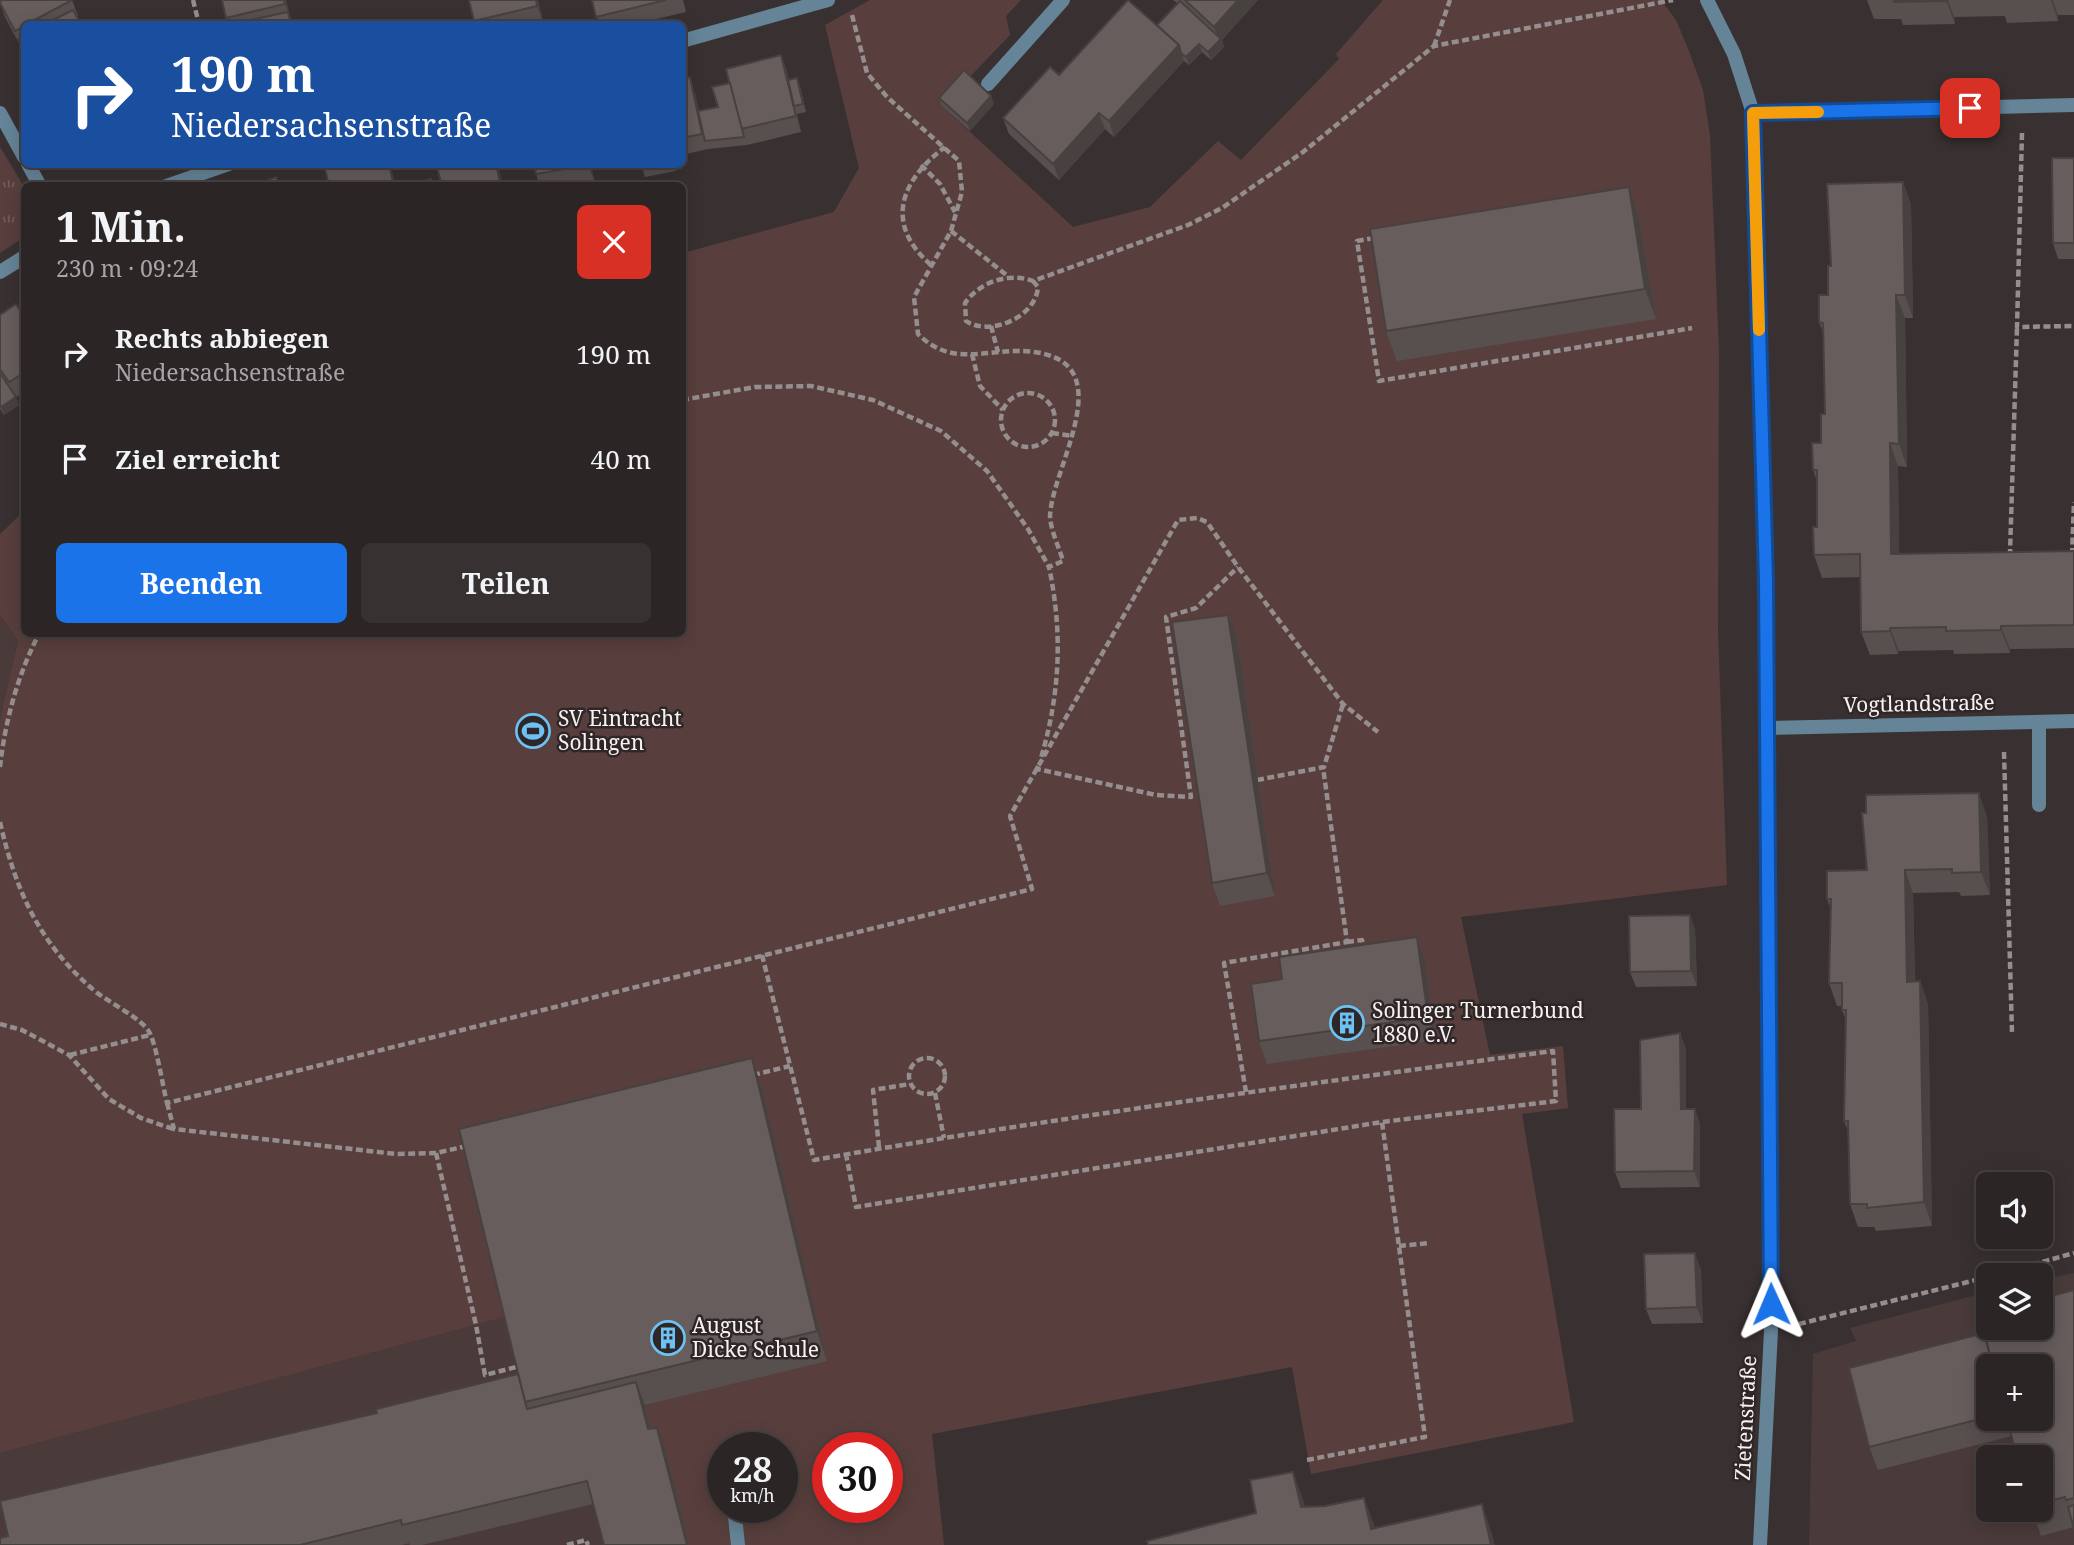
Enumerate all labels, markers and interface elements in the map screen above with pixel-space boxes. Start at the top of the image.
text: 190 m [171,40,315,106]
icon: right [56,49,147,140]
pin [1940,78,2000,138]
icon: arrive [1951,89,1989,127]
text: Niedersachsenstraße [171,103,491,146]
text: 1 Min. [56,197,186,254]
button: close [577,205,651,279]
text: 230 m · 09:24 [56,252,198,284]
text: Rechts abbiegen [115,320,329,356]
icon: right [56,335,94,373]
text: 190 m [576,336,651,372]
text: Niedersachsenstraße [115,356,345,388]
icon: arrive [56,440,94,478]
text: Ziel erreicht [115,441,280,477]
text: 40 m [591,441,651,477]
button: Beenden [56,543,347,623]
button: Teilen [361,543,651,623]
street label: Vogtlandstraße [1843,688,1995,718]
place label: SV Eintracht Solingen [558,704,682,756]
sports icon: SV Eintracht Solingen [514,712,552,750]
place label: Solinger Turnerbund 1880 e.V. [1372,996,1584,1048]
building icon: Solinger Turnerbund 1880 e.V. [1328,1004,1366,1042]
map controls [1976,1172,2053,1522]
button: sound [1976,1172,2053,1249]
button: layers [1976,1263,2053,1340]
position arrow [1734,1267,1808,1341]
place label: August Dicke Schule [692,1311,819,1363]
building icon: August Dicke Schule [649,1319,687,1357]
button: + [1976,1354,2053,1431]
street label: Zietenstraße [1728,1355,1762,1481]
speed limit sign: 30 [812,1432,903,1523]
text: 28 [733,1445,772,1492]
button: − [1976,1445,2053,1522]
text: km/h [730,1483,775,1507]

